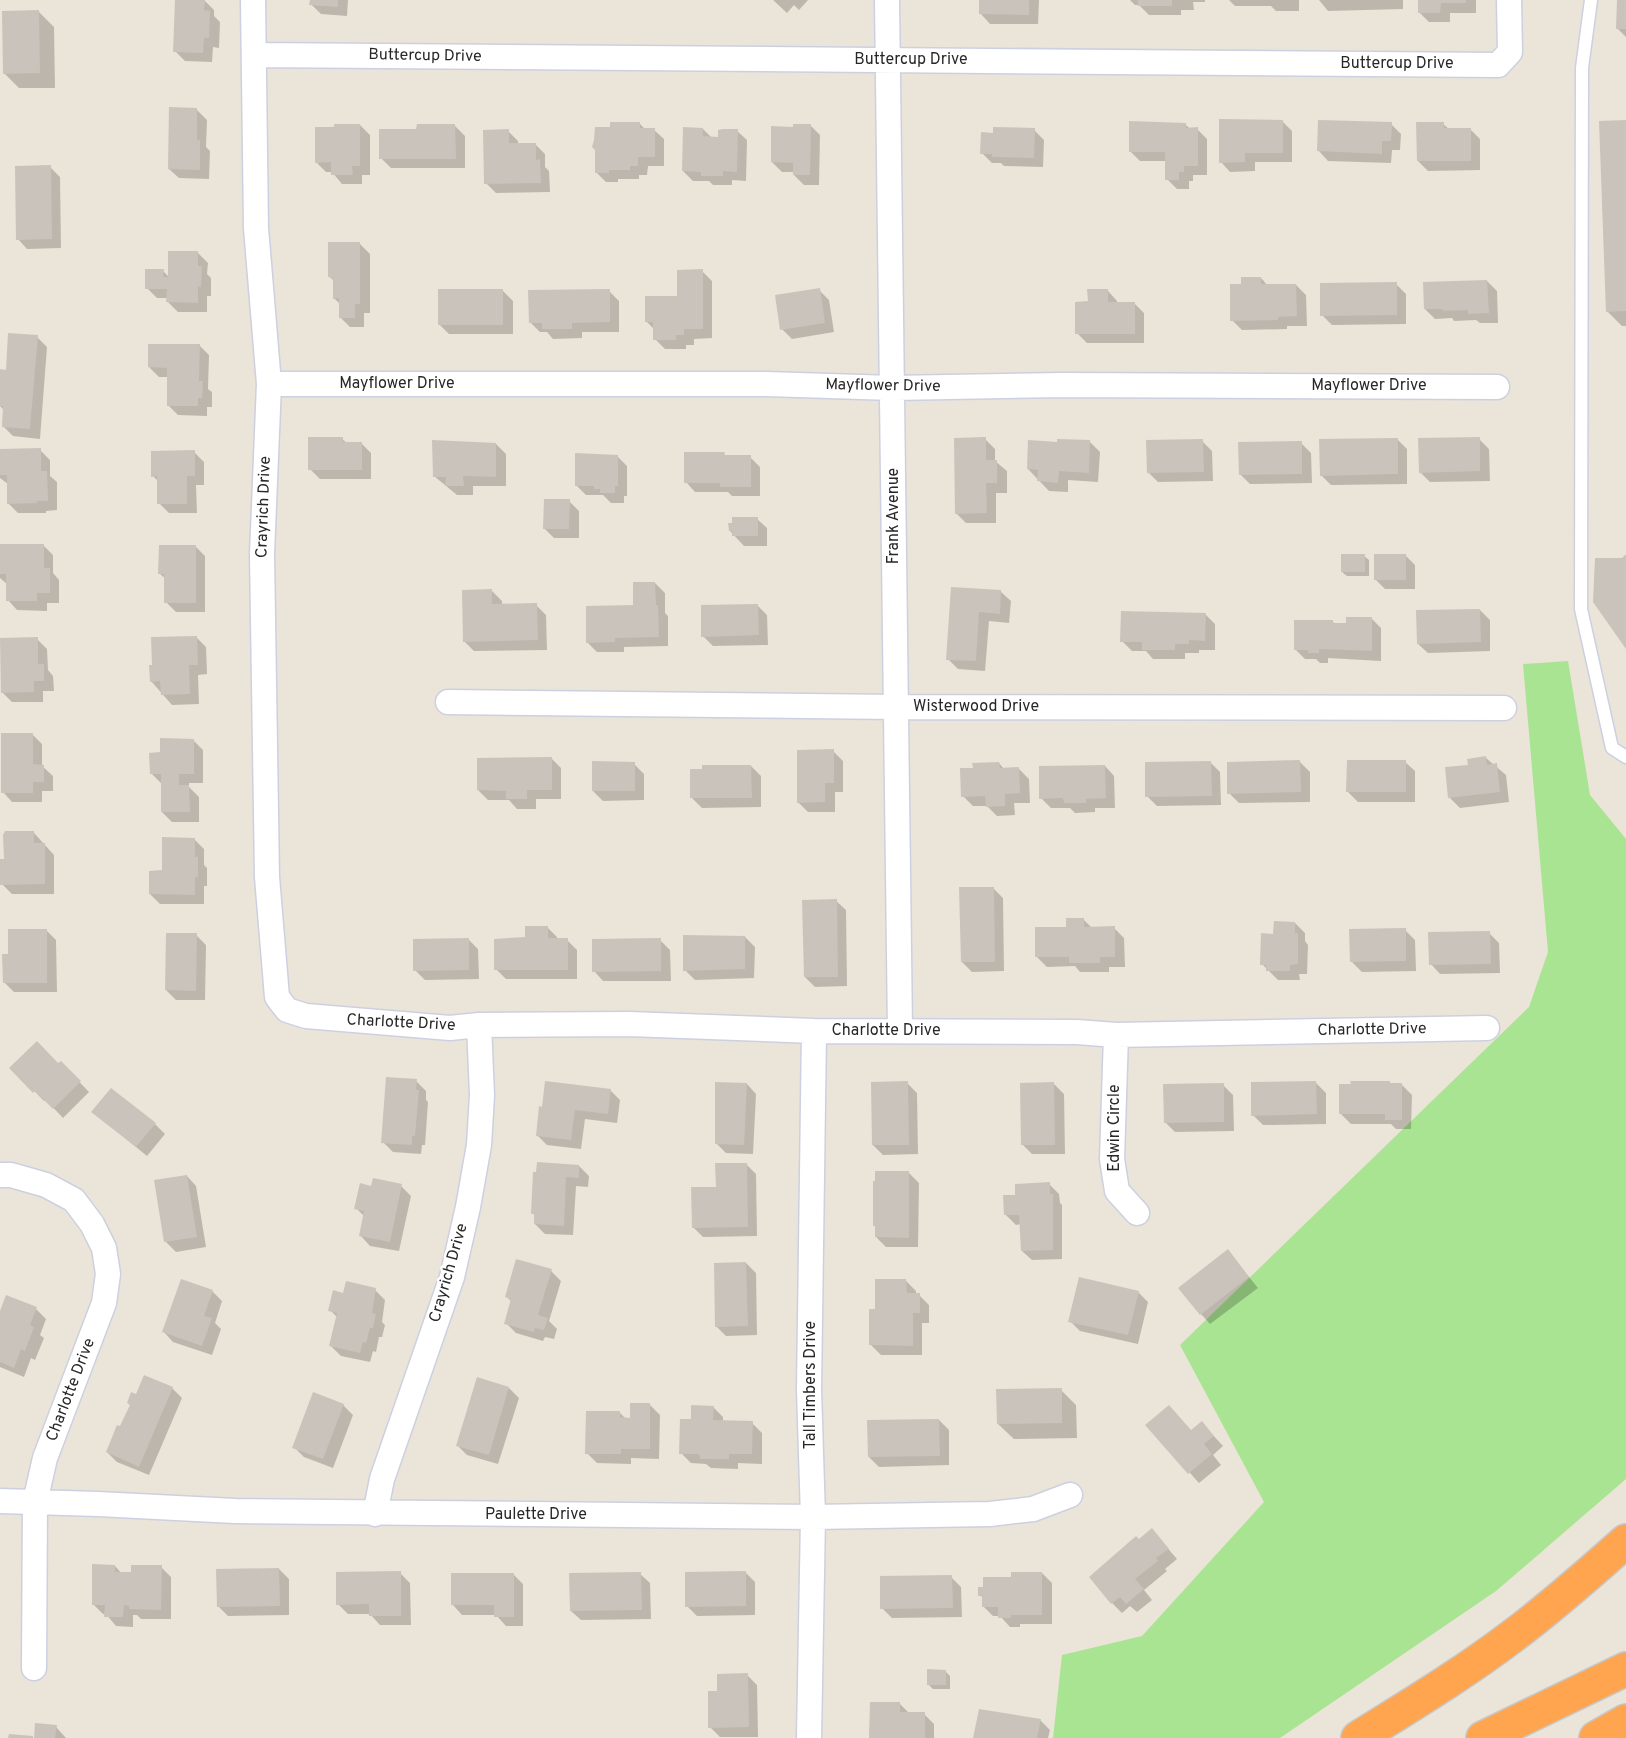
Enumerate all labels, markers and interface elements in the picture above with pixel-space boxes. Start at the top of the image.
street label: Buttercup Drive [368,45,482,67]
street label: Buttercup Drive [854,50,968,70]
street label: Buttercup Drive [1340,54,1454,74]
street label: Mayflower Drive [339,374,455,394]
street label: Mayflower Drive [825,375,941,397]
street label: Mayflower Drive [1311,376,1427,396]
street label: Crayrich Drive [252,456,276,558]
street label: Frank Avenue [884,468,904,564]
street label: Wisterwood Drive [913,697,1039,717]
street label: Charlotte Drive [346,1010,456,1036]
street label: Charlotte Drive [1317,1019,1427,1041]
street label: Charlotte Drive [831,1021,941,1041]
street label: Edwin Circle [1105,1084,1125,1172]
street label: Crayrich Drive [425,1221,473,1325]
street label: Tall Timbers Drive [801,1321,821,1449]
street label: Charlotte Drive [42,1335,100,1445]
street label: Paulette Drive [485,1505,587,1525]

